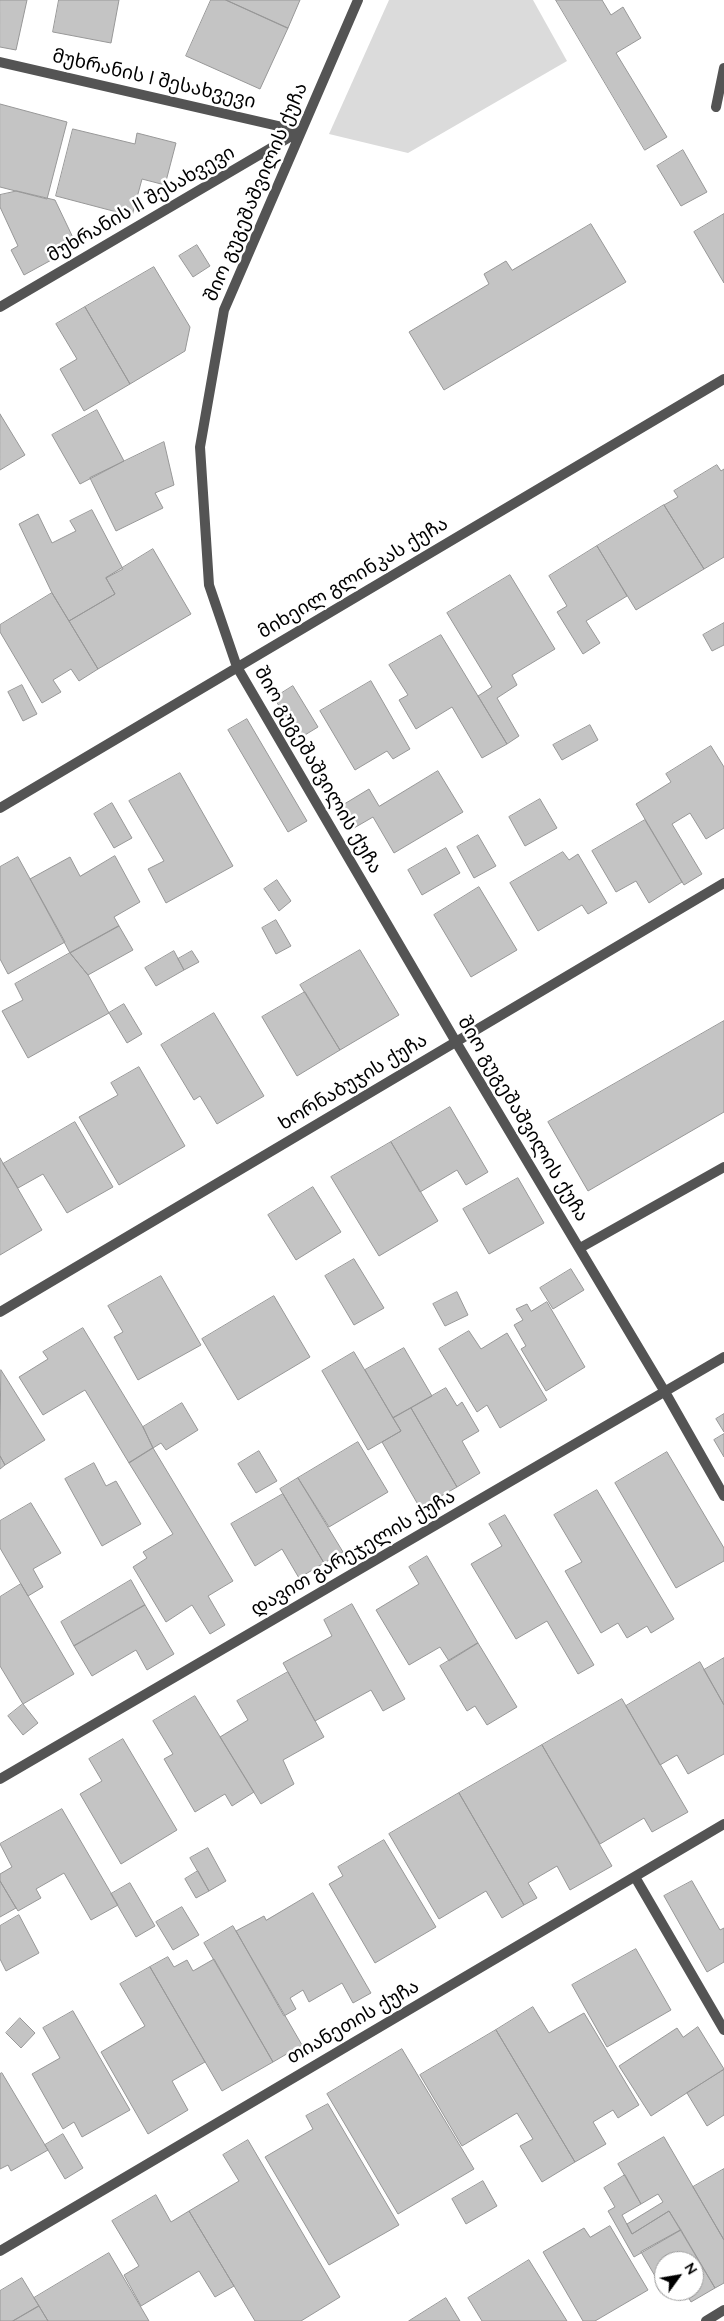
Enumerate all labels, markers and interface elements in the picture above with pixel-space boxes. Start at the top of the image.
street label: მუხრანის I შესახვევი [50,45,258,113]
street label: შიო გუგეშაშვილის ქუჩა [200,79,312,305]
street label: მუხრანის II შესახვევი [43,141,239,267]
street label: მიხეილ გლინკას ქუჩა [254,512,452,644]
street label: შიო გუგეშაშვილის ქუჩა [249,662,387,878]
street label: შიო გუგეშაშვილის ქუჩა [453,1012,593,1226]
street label: ხორნაბუჯის ქუჩა [275,1029,431,1135]
street label: დავით გარეჯელის ქუჩა [247,1485,459,1621]
street label: თიანეთის ქუჩა [283,1975,423,2069]
north arrow [654,2251,704,2301]
text: N [680,2259,701,2278]

